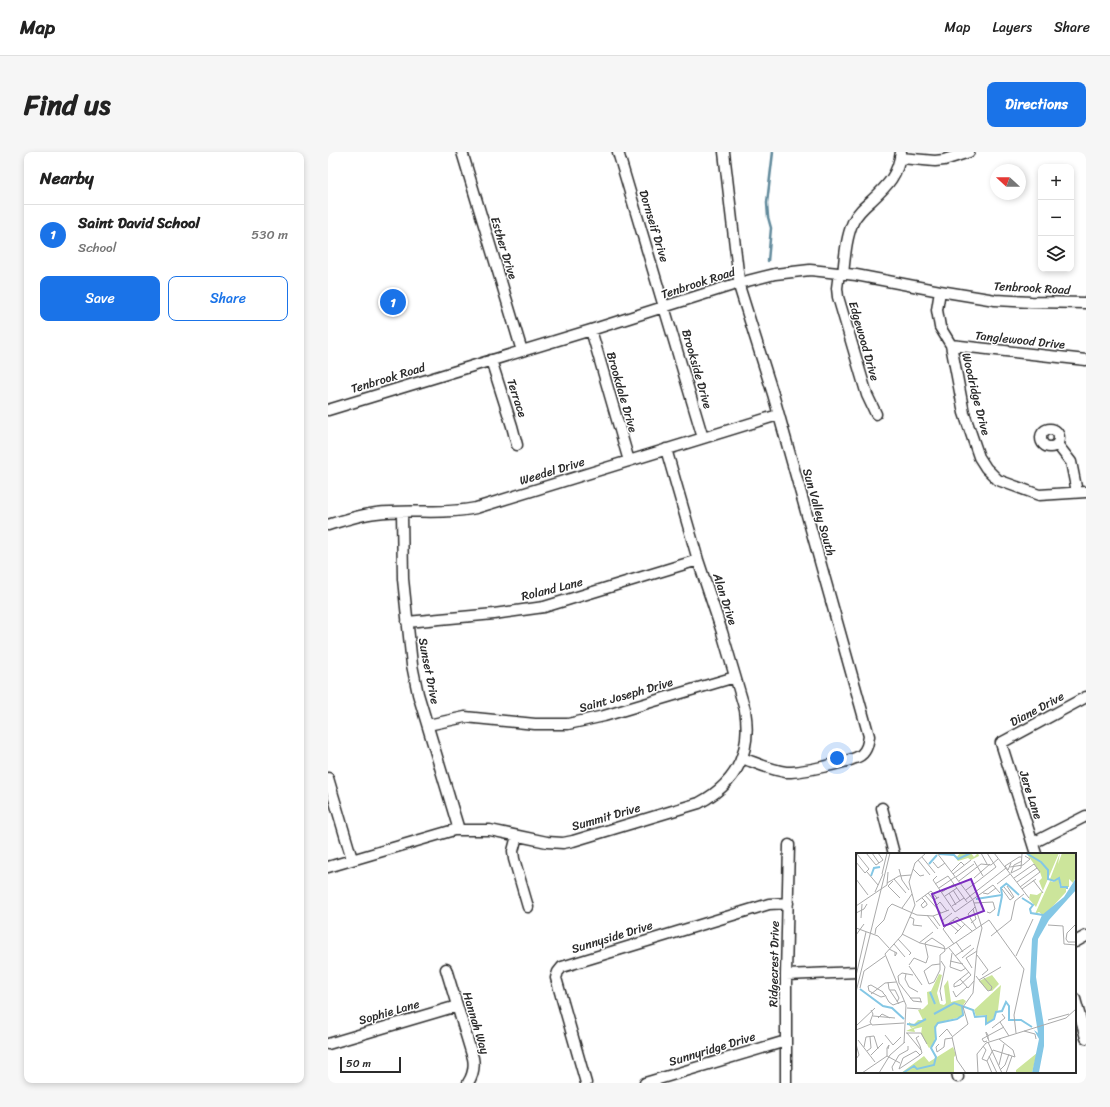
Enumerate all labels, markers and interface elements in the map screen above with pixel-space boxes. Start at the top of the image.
text: Map [20,11,55,44]
text: Map [945,15,970,40]
text: Layers [992,15,1032,40]
text: Share [1054,15,1090,40]
text: Find us [24,80,111,129]
button: Directions [987,82,1086,127]
text: Nearby [40,163,94,193]
north arrow [990,164,1026,200]
map controls [1038,164,1074,272]
button: + [1038,164,1074,200]
street label: Dornseif Drive [633,187,675,265]
button: − [1038,200,1074,236]
text: Saint David School [78,210,200,236]
street label: Esther Drive [484,214,524,282]
text: 1 [50,223,56,246]
text: 530 m [251,223,288,246]
text: School [78,236,116,259]
button: layers [1038,236,1074,272]
street label: Tenbrook Road [658,260,739,305]
street label: Tenbrook Road [993,275,1072,301]
button: Save [40,276,160,321]
button: Share [168,276,288,321]
pin: 1 [380,287,406,317]
street label: Edgewood Drive [842,298,886,384]
street label: Tanglewood Drive [974,324,1066,356]
street label: Brookside Drive [675,327,719,411]
street label: Brookdale Drive [600,349,644,435]
street label: Woodridge Drive [955,350,997,438]
street label: Tenbrook Road [348,356,429,400]
street label: Terrace [500,376,534,420]
street label: Weedel Drive [517,451,587,491]
street label: Sun Valley South [796,466,842,558]
street label: Alan Drive [706,569,744,628]
street label: Roland Lane [519,571,585,607]
street label: Sunset Drive [412,636,446,706]
street label: Saint Joseph Drive [576,671,676,719]
street label: Diane Drive [1006,685,1068,733]
your location [827,748,847,768]
street label: Jere Lane [1012,767,1049,822]
street label: Summit Drive [569,797,643,837]
inset map [856,853,1076,1073]
street label: Sunnyside Drive [568,914,656,960]
street label: Ridgecrest Drive [762,921,786,1007]
street label: Hannah Way [456,989,496,1058]
street label: Sophie Lane [356,993,422,1031]
street label: Sunnyridge Drive [666,1025,758,1073]
text: 50 m [346,1054,371,1073]
scale bar [340,1055,401,1074]

